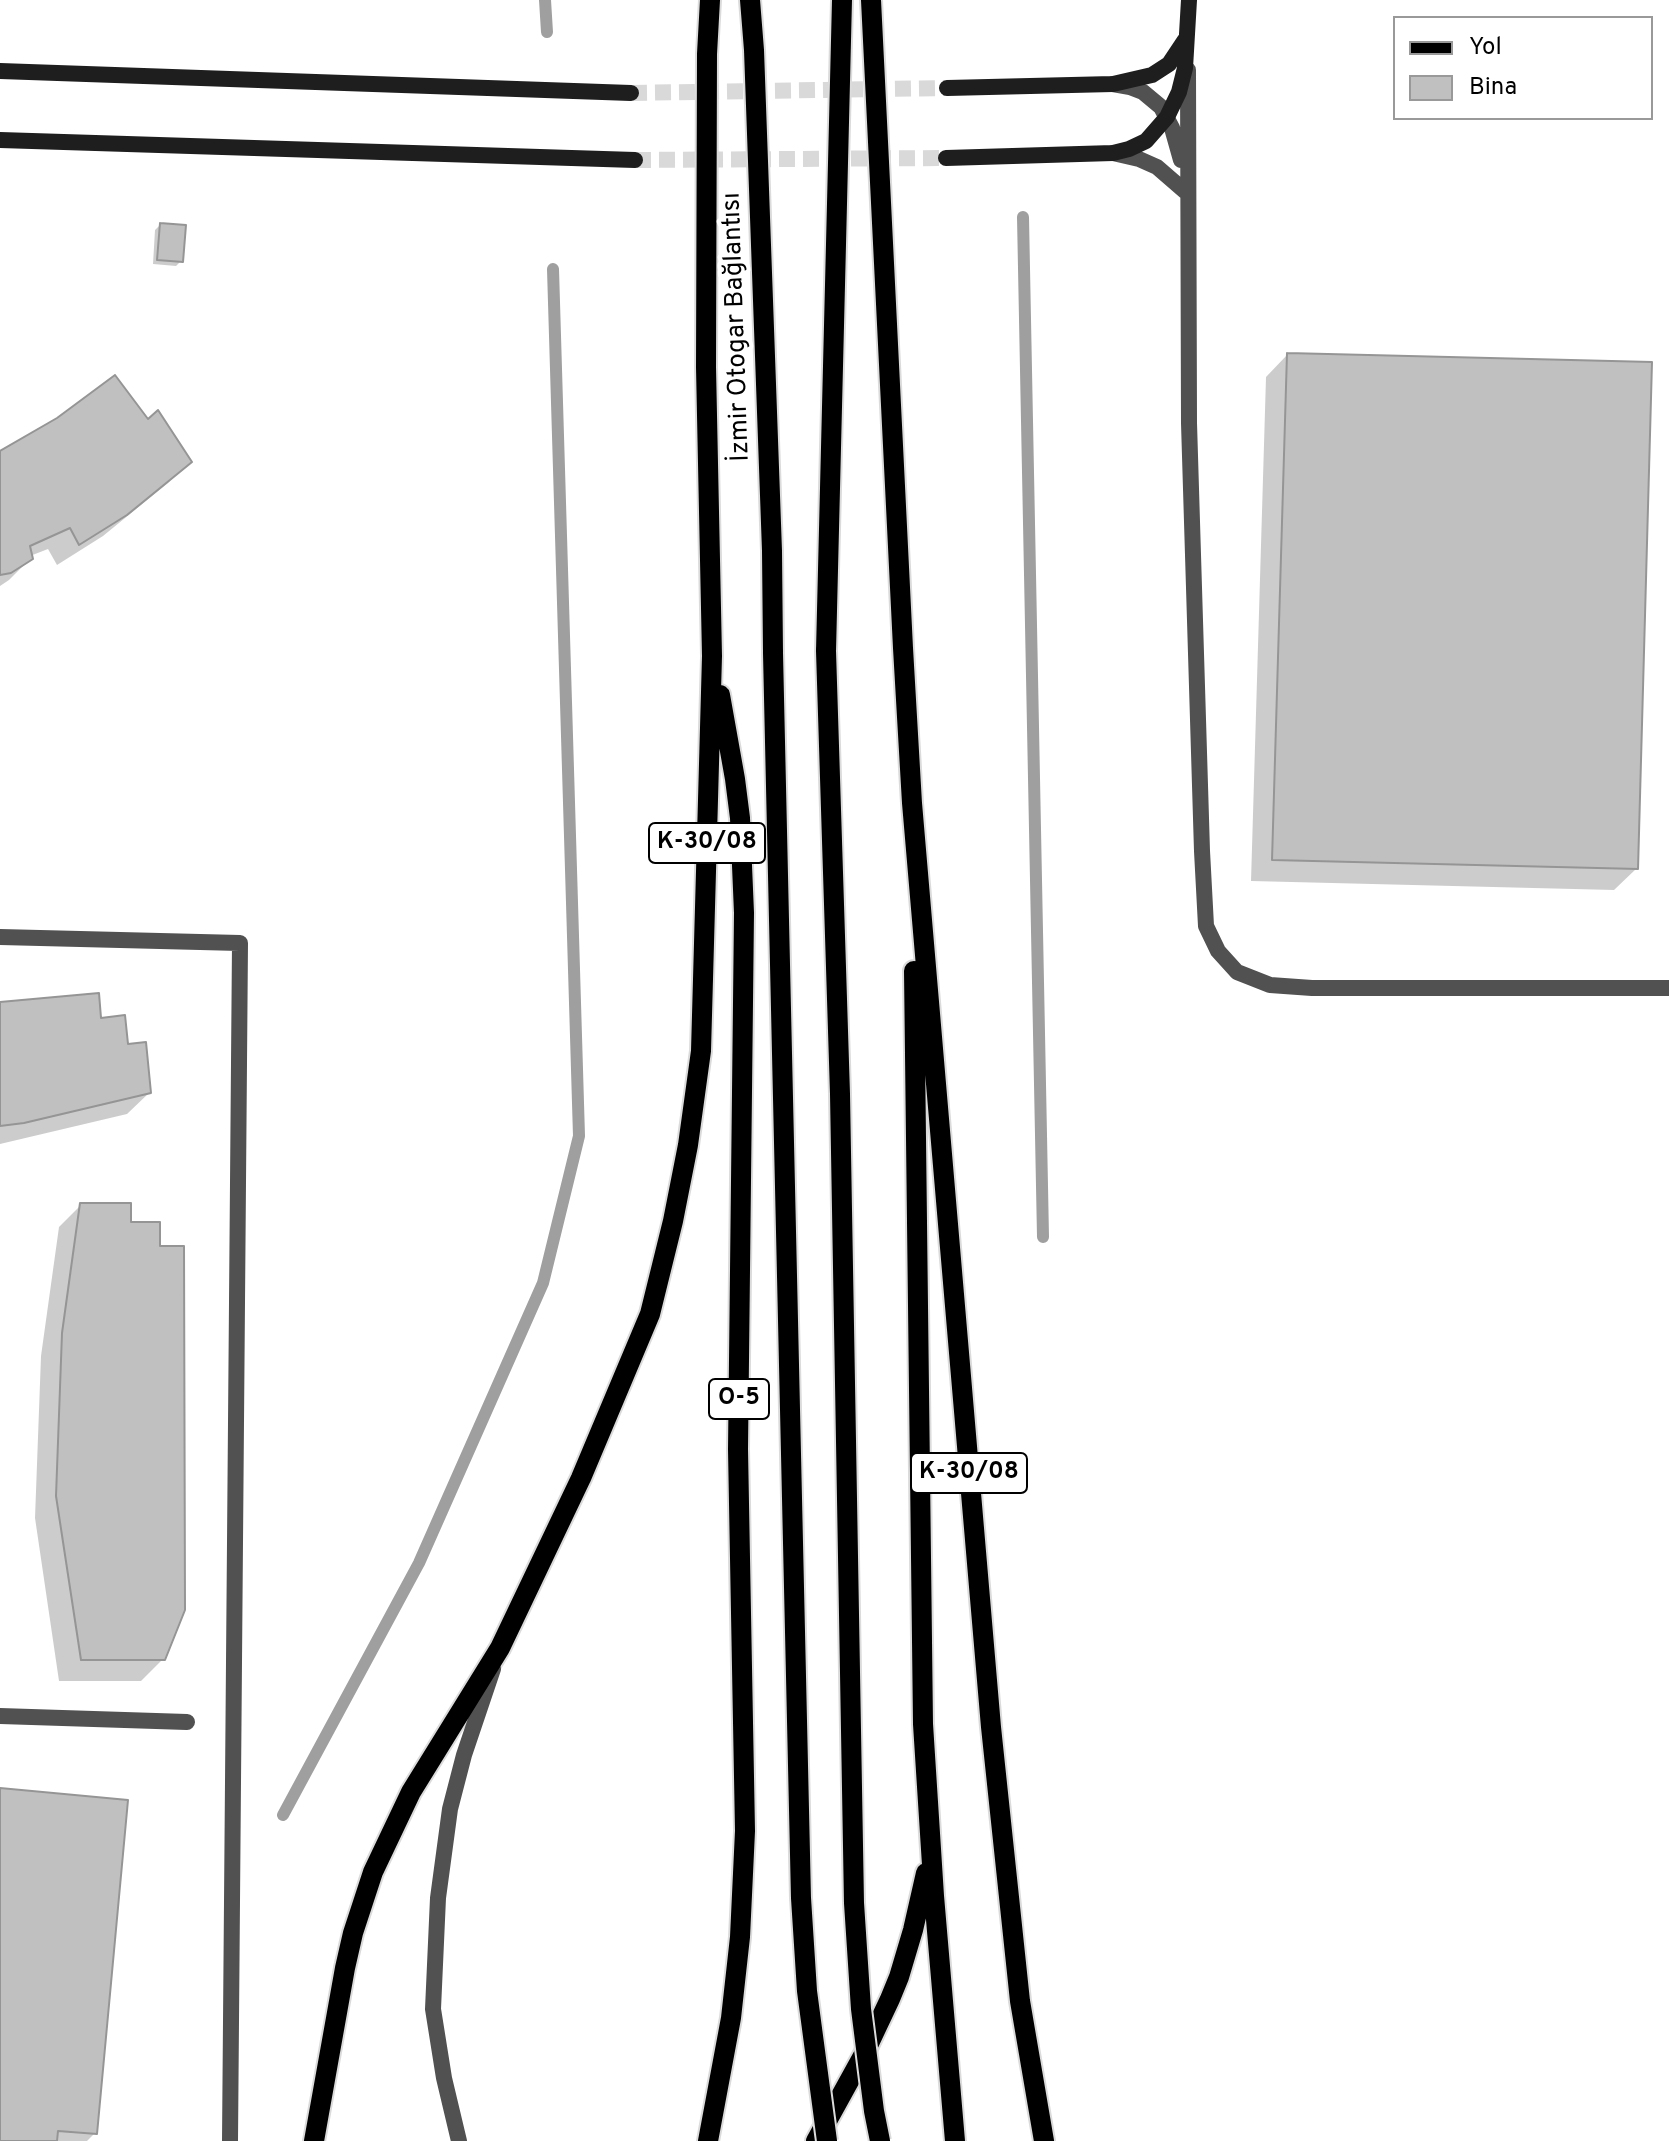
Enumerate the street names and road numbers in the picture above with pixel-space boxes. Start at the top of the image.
street label: İzmir Otogar Bağlantısı [718,192,758,462]
road number: K-30/08 [649,823,765,863]
road number: O-5 [709,1379,769,1419]
road number: K-30/08 [911,1453,1027,1493]

